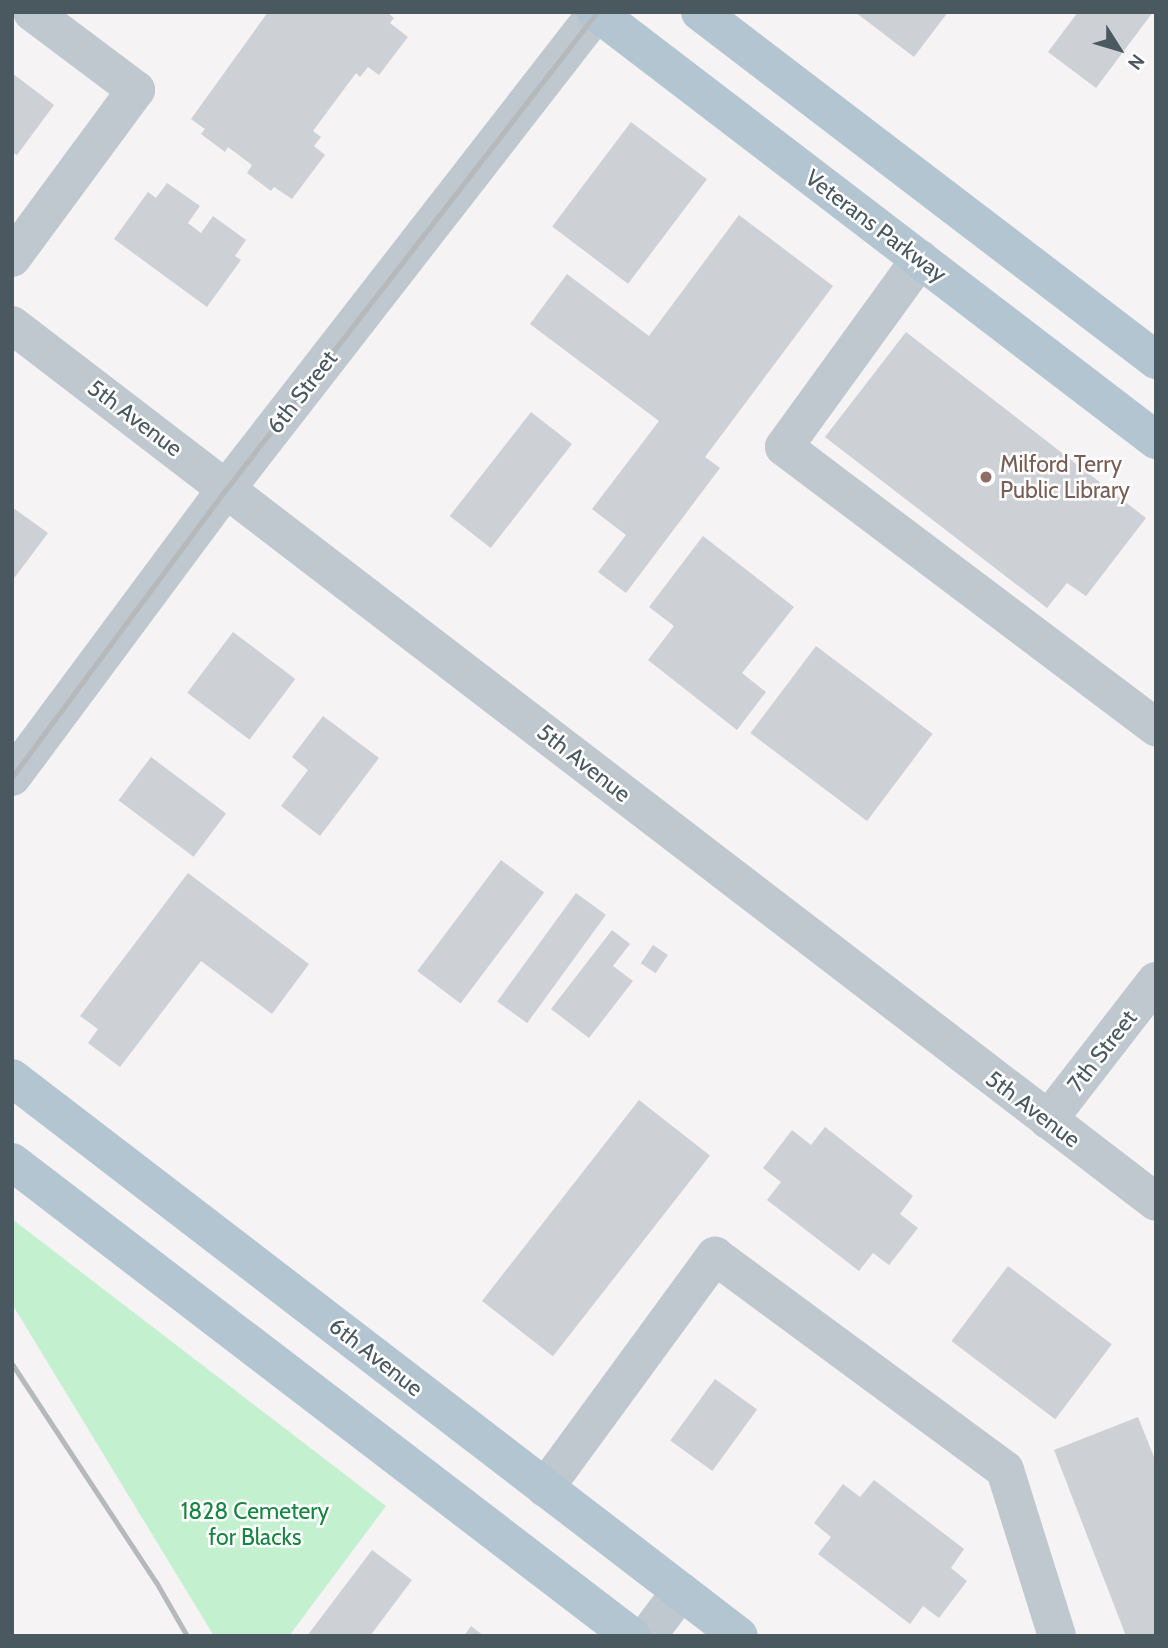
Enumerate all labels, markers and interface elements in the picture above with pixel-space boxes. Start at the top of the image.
north arrow [1084,14,1154,84]
text: N [1123,50,1149,74]
street label: Veterans Parkway [800,164,952,288]
street label: 6th Street [261,345,343,439]
street label: 5th Avenue [82,374,188,462]
place label: Milford Terry Public Library [1000,450,1130,504]
marker: Milford Terry Public Library [978,469,994,485]
street label: 5th Avenue [532,718,636,808]
street label: 7th Street [1062,1005,1142,1097]
street label: 5th Avenue [980,1065,1086,1153]
street label: 6th Avenue [324,1312,428,1402]
park label: 1828 Cemetery for Blacks [181,1497,329,1551]

